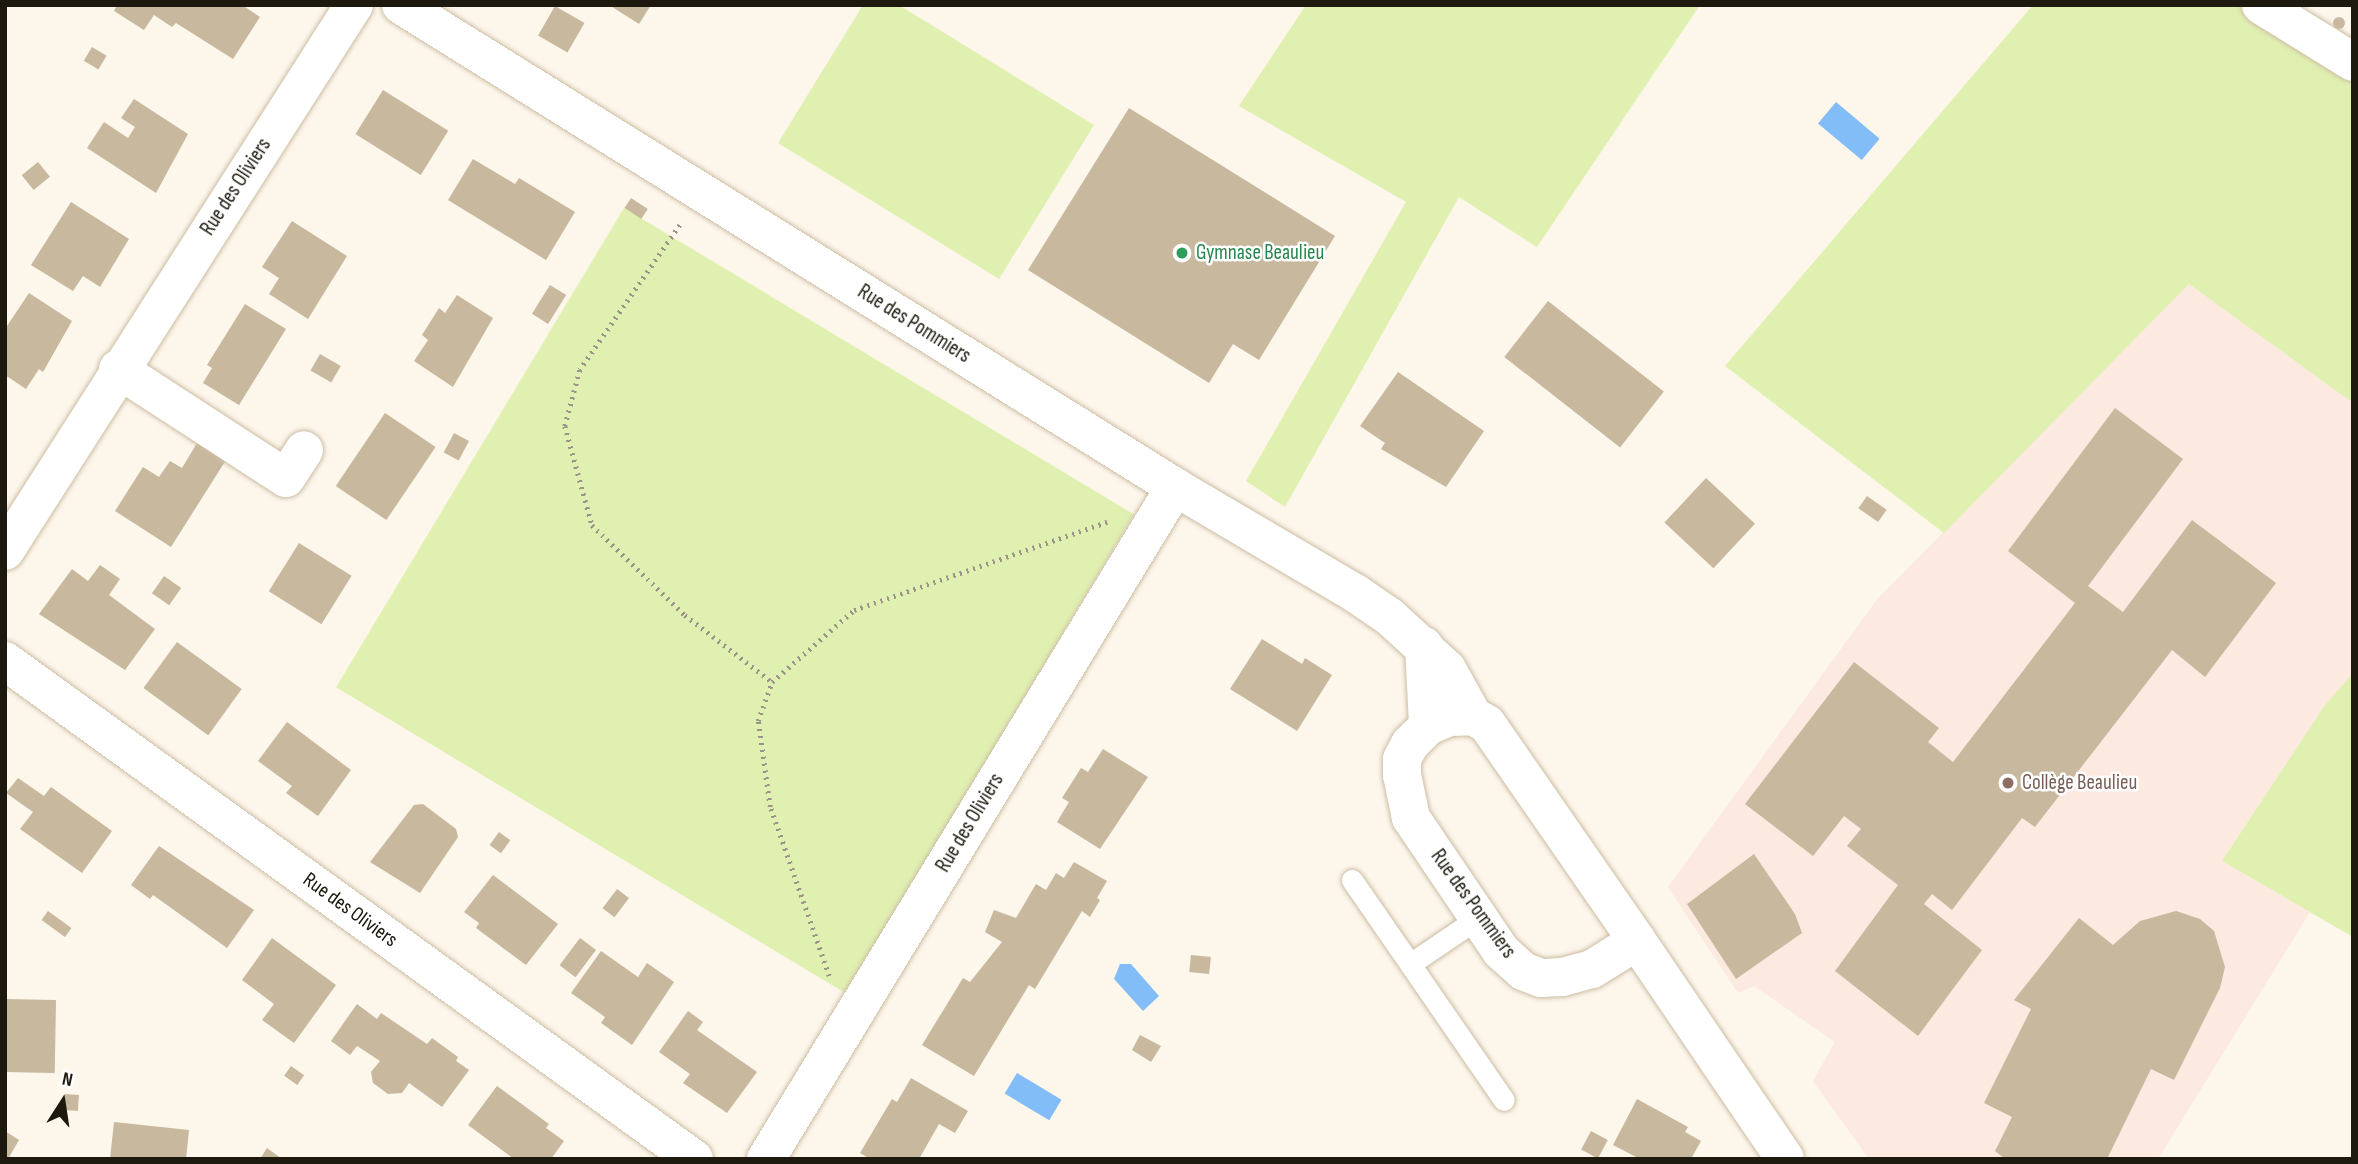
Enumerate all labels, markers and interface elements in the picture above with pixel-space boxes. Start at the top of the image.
street label: Rue des Oliviers [195,134,277,240]
place label: Gymnase Beaulieu [1196,240,1324,266]
marker: Gymnase Beaulieu [1174,245,1190,261]
street label: Rue des Pommiers [853,279,975,369]
street label: Rue des Oliviers [931,769,1009,877]
place label: Collège Beaulieu [2022,770,2137,796]
marker: Collège Beaulieu [2000,775,2016,791]
street label: Rue des Pommiers [1425,845,1521,963]
street label: Rue des Oliviers [298,867,402,953]
north arrow [28,1066,98,1136]
text: N [60,1068,75,1092]

